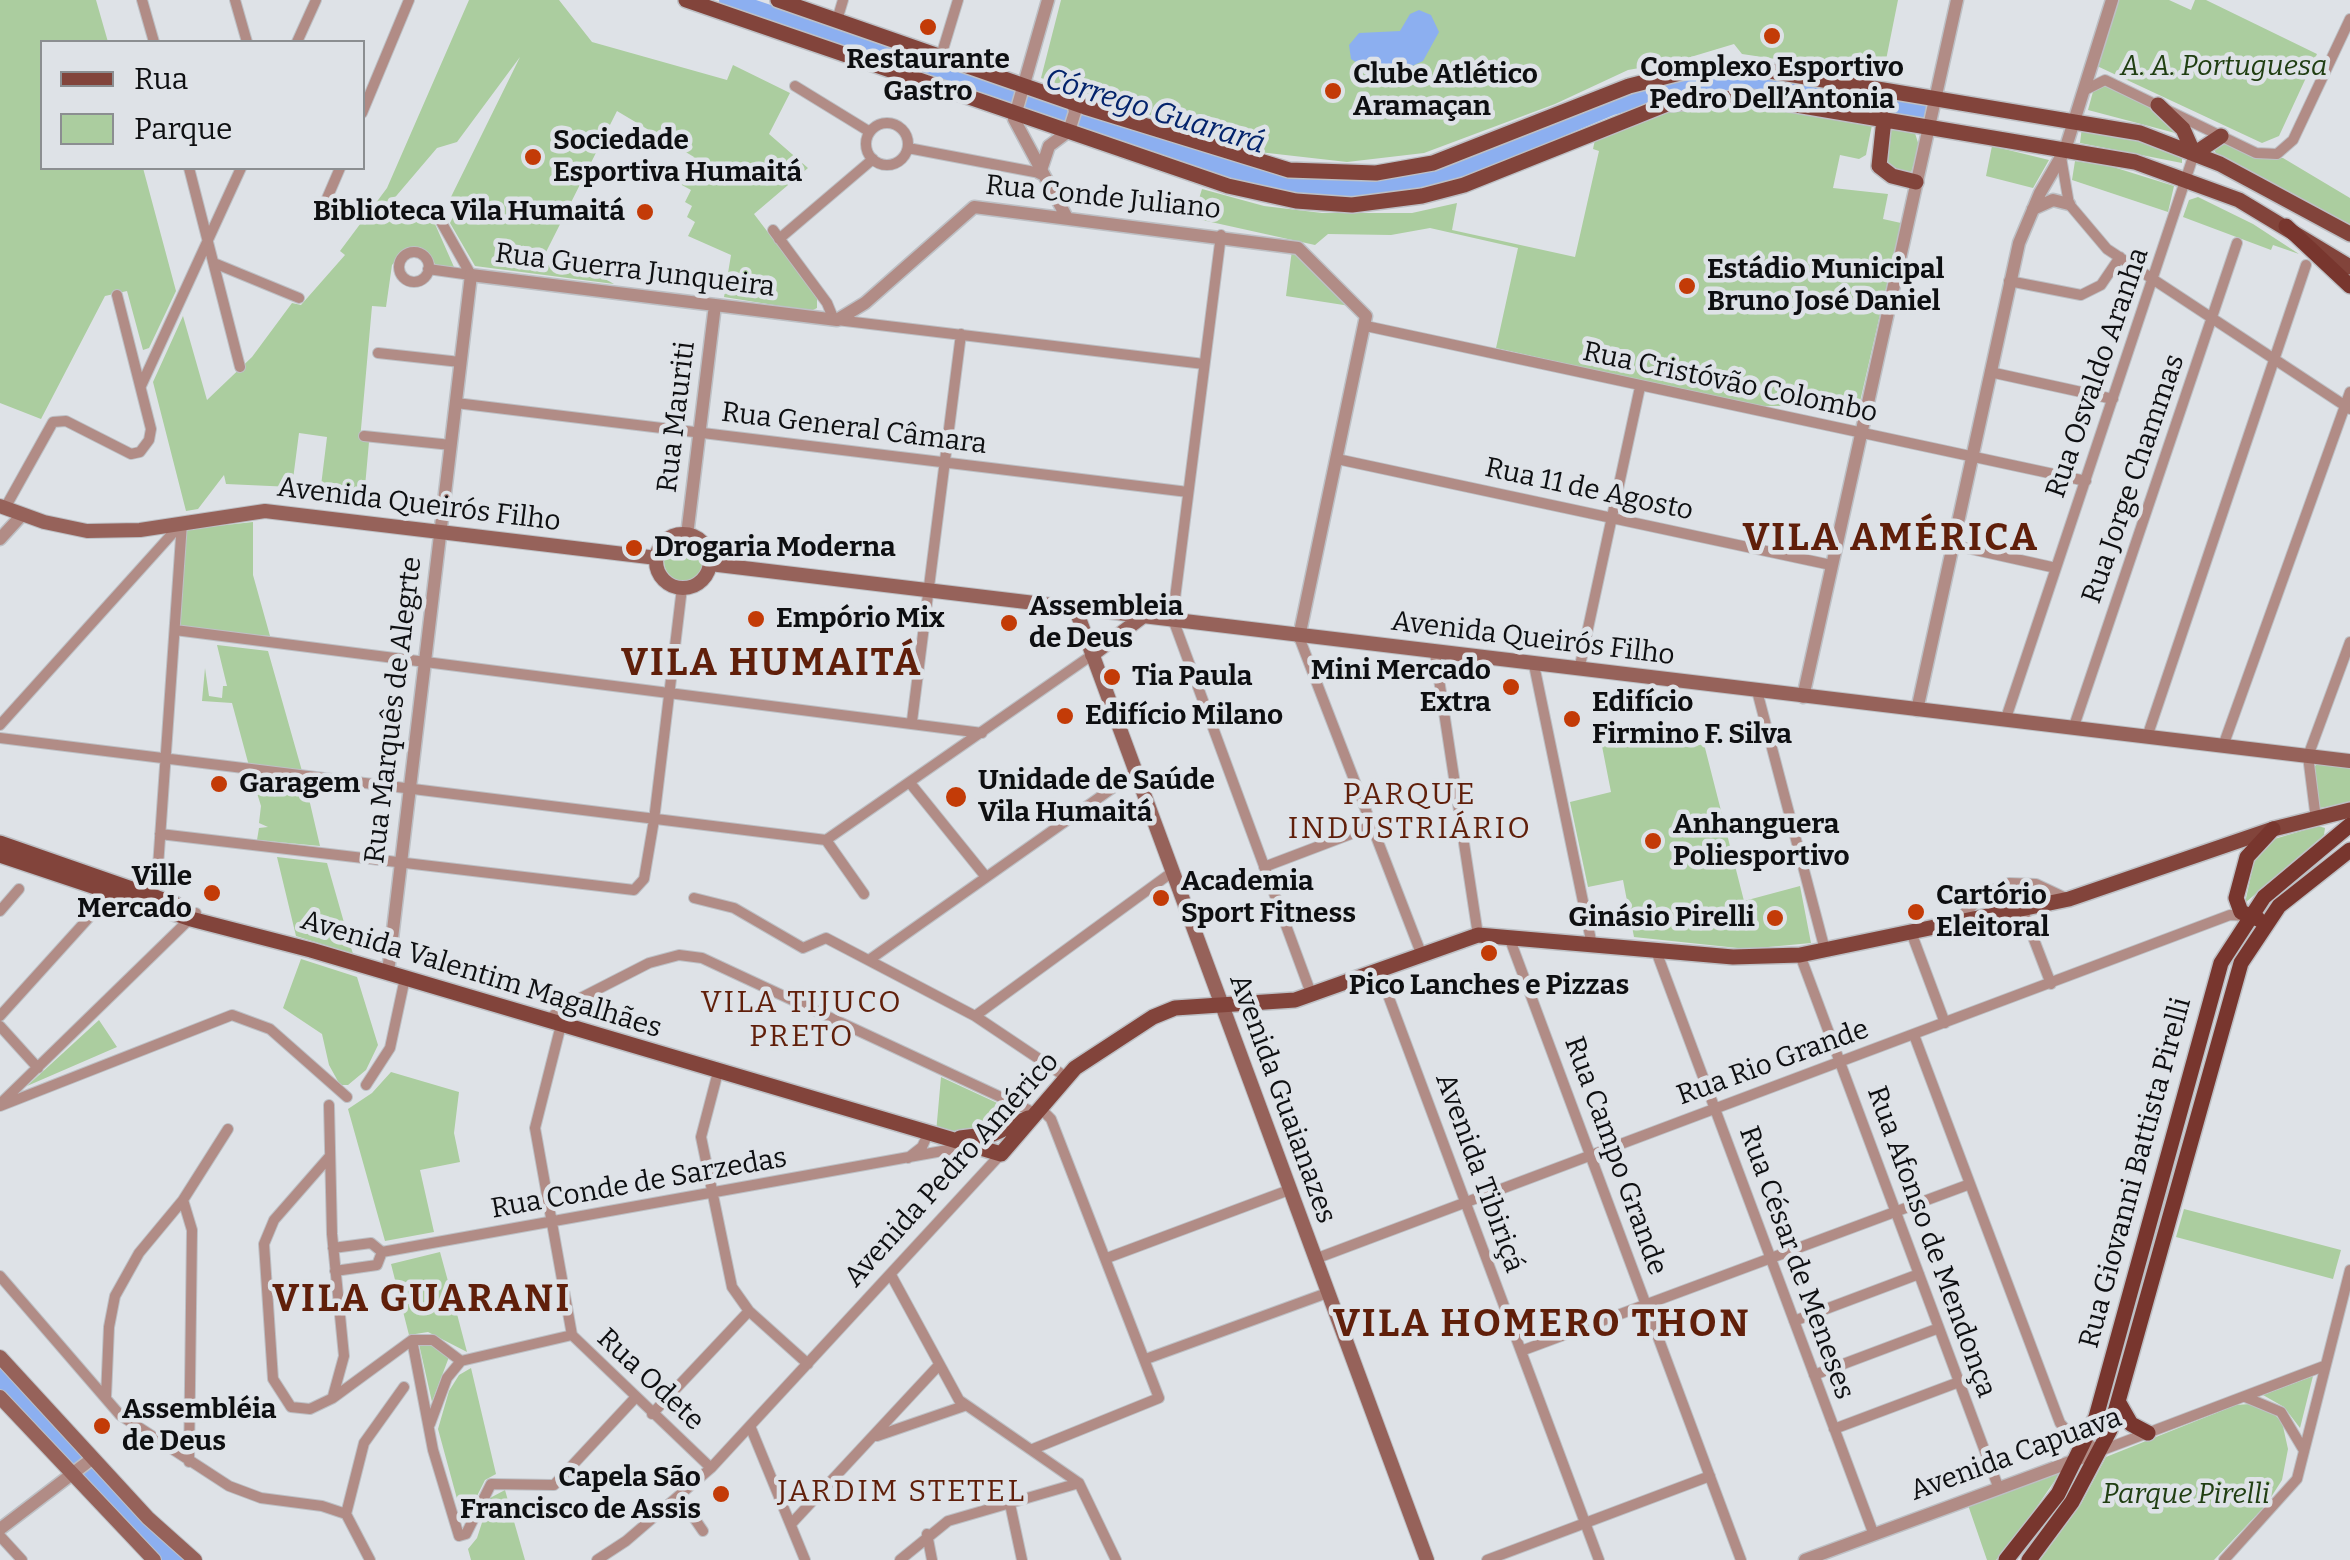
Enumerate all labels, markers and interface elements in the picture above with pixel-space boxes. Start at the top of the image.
marker: Restaurante Gastro [917,16,939,38]
marker: Complexo Esportivo Pedro Dell’Antonia [1761,25,1783,47]
legend [40,40,365,170]
place label: Restaurante Gastro [846,43,1010,109]
park label: A. A. Portuguesa [2121,50,2327,84]
place label: Complexo Esportivo Pedro Dell’Antonia [1640,51,1904,117]
place label: Clube Atlético Aramaçan [1353,58,1538,124]
text: Rua [134,61,188,97]
water label: Córrego Guarará [1041,61,1269,163]
marker: Clube Atlético Aramaçan [1322,80,1344,102]
text: Parque [134,111,232,147]
place label: Sociedade Esportiva Humaitá [553,124,802,190]
marker: Sociedade Esportiva Humaitá [522,146,544,168]
street label: Rua Conde Juliano [984,169,1222,227]
place label: Biblioteca Vila Humaitá [313,195,625,229]
marker: Biblioteca Vila Humaitá [634,201,656,223]
street label: Rua Guerra Junqueira [493,237,777,305]
street label: Rua Osvaldo Aranha [2039,244,2157,502]
place label: Estádio Municipal Bruno José Daniel [1707,253,1944,319]
marker: Estádio Municipal Bruno José Daniel [1676,275,1698,297]
street label: Rua Cristóvão Colombo [1580,335,1880,431]
street label: Rua Mauriti [651,339,703,495]
street label: Rua Jorge Chammas [2076,350,2192,608]
street label: Rua General Câmara [719,396,989,462]
street label: Rua 11 de Agosto [1482,452,1696,528]
street label: Avenida Queirós Filho [275,471,563,539]
district label: VILA AMÉRICA [1742,516,2040,562]
place label: Drogaria Moderna [654,531,896,565]
marker: Drogaria Moderna [623,537,645,559]
street label: Rua Marquês de Alegrte [359,555,429,865]
place label: Assembleia de Deus [1029,590,1183,656]
place label: Empório Mix [776,602,945,636]
street label: Avenida Queirós Filho [1389,605,1677,673]
marker: Empório Mix [745,608,767,630]
marker: Assembleia de Deus [998,612,1020,634]
district label: VILA HUMAITÁ [621,641,923,687]
place label: Mini Mercado Extra [1311,654,1491,720]
place label: Tia Paula [1132,660,1252,694]
marker: Tia Paula [1101,666,1123,688]
marker: Mini Mercado Extra [1500,676,1522,698]
place label: Edifício Firmino F. Silva [1592,686,1792,752]
place label: Edifício Milano [1085,699,1283,733]
marker: Edifício Milano [1054,705,1076,727]
marker: Edifício Firmino F. Silva [1561,708,1583,730]
place label: Unidade de Saúde Vila Humaitá [978,764,1215,830]
place label: Garagem [239,767,360,801]
marker: Garagem [208,773,230,795]
district label: PARQUE INDUSTRIÁRIO [1288,778,1532,848]
marker: Unidade de Saúde Vila Humaitá [943,784,969,810]
place label: Anhanguera Poliesportivo [1673,808,1850,874]
marker: Anhanguera Poliesportivo [1642,830,1664,852]
place label: Ville Mercado [77,860,192,926]
place label: Academia Sport Fitness [1181,865,1356,931]
place label: Cartório Eleitoral [1936,879,2050,945]
marker: Ville Mercado [201,882,223,904]
marker: Academia Sport Fitness [1150,887,1172,909]
place label: Ginásio Pirelli [1568,901,1755,935]
marker: Cartório Eleitoral [1905,901,1927,923]
street label: Avenida Valentim Magalhães [297,904,665,1046]
marker: Ginásio Pirelli [1764,907,1786,929]
marker: Pico Lanches e Pizzas [1478,942,1500,964]
place label: Pico Lanches e Pizzas [1349,969,1629,1003]
street label: Avenida Guaianazes [1221,970,1343,1228]
district label: VILA TIJUCO PRETO [701,986,903,1056]
street label: Rua Giovanni Battista Pirelli [2073,994,2199,1352]
street label: Rua Rio Grande [1673,1013,1873,1113]
street label: Rua Campo Grande [1556,1032,1674,1280]
street label: Avenida Pedro Américo [838,1046,1066,1294]
street label: Avenida Tibiriçá [1427,1069,1531,1277]
street label: Rua Afonso de Mendonça [1859,1082,2003,1402]
street label: Rua César de Meneses [1731,1122,1861,1404]
street label: Rua Conde de Sarzedas [488,1141,790,1227]
district label: VILA GUARANI [272,1277,572,1323]
district label: VILA HOMERO THON [1333,1302,1751,1348]
street label: Rua Odete [590,1322,710,1438]
place label: Assembléia de Deus [122,1393,276,1459]
street label: Avenida Capuava [1906,1401,2126,1509]
marker: Assembléia de Deus [91,1415,113,1437]
place label: Capela São Francisco de Assis [460,1461,701,1527]
district label: JARDIM STETEL [777,1475,1027,1511]
park label: Parque Pirelli [2102,1478,2270,1512]
marker: Capela São Francisco de Assis [710,1483,732,1505]

